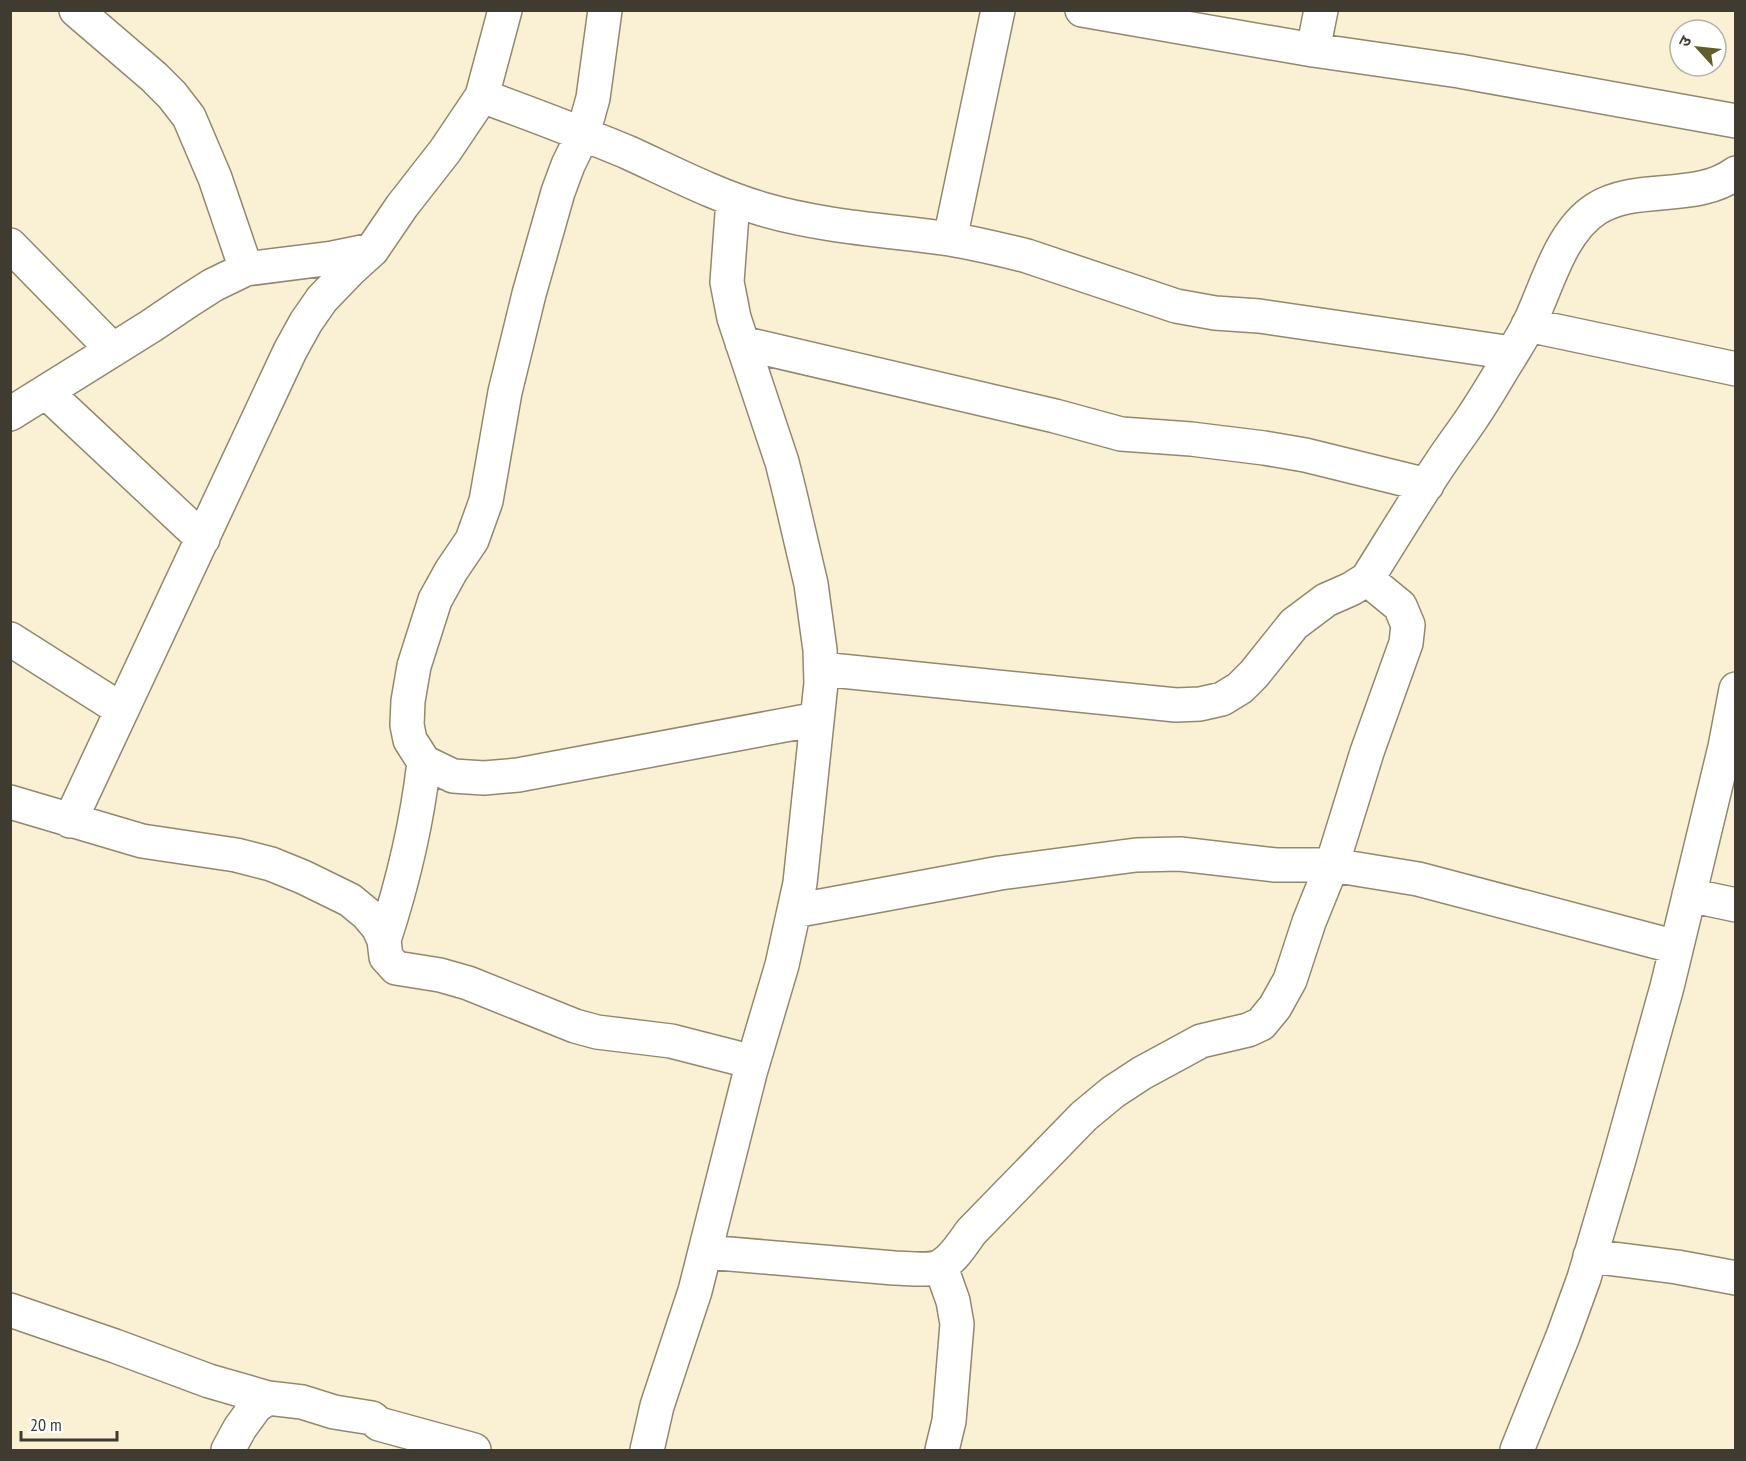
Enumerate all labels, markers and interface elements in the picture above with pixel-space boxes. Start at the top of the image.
north arrow [1668,18,1728,78]
text: उ [1674,32,1696,50]
scale bar [21,1404,117,1442]
text: 20 m [30,1413,62,1436]

